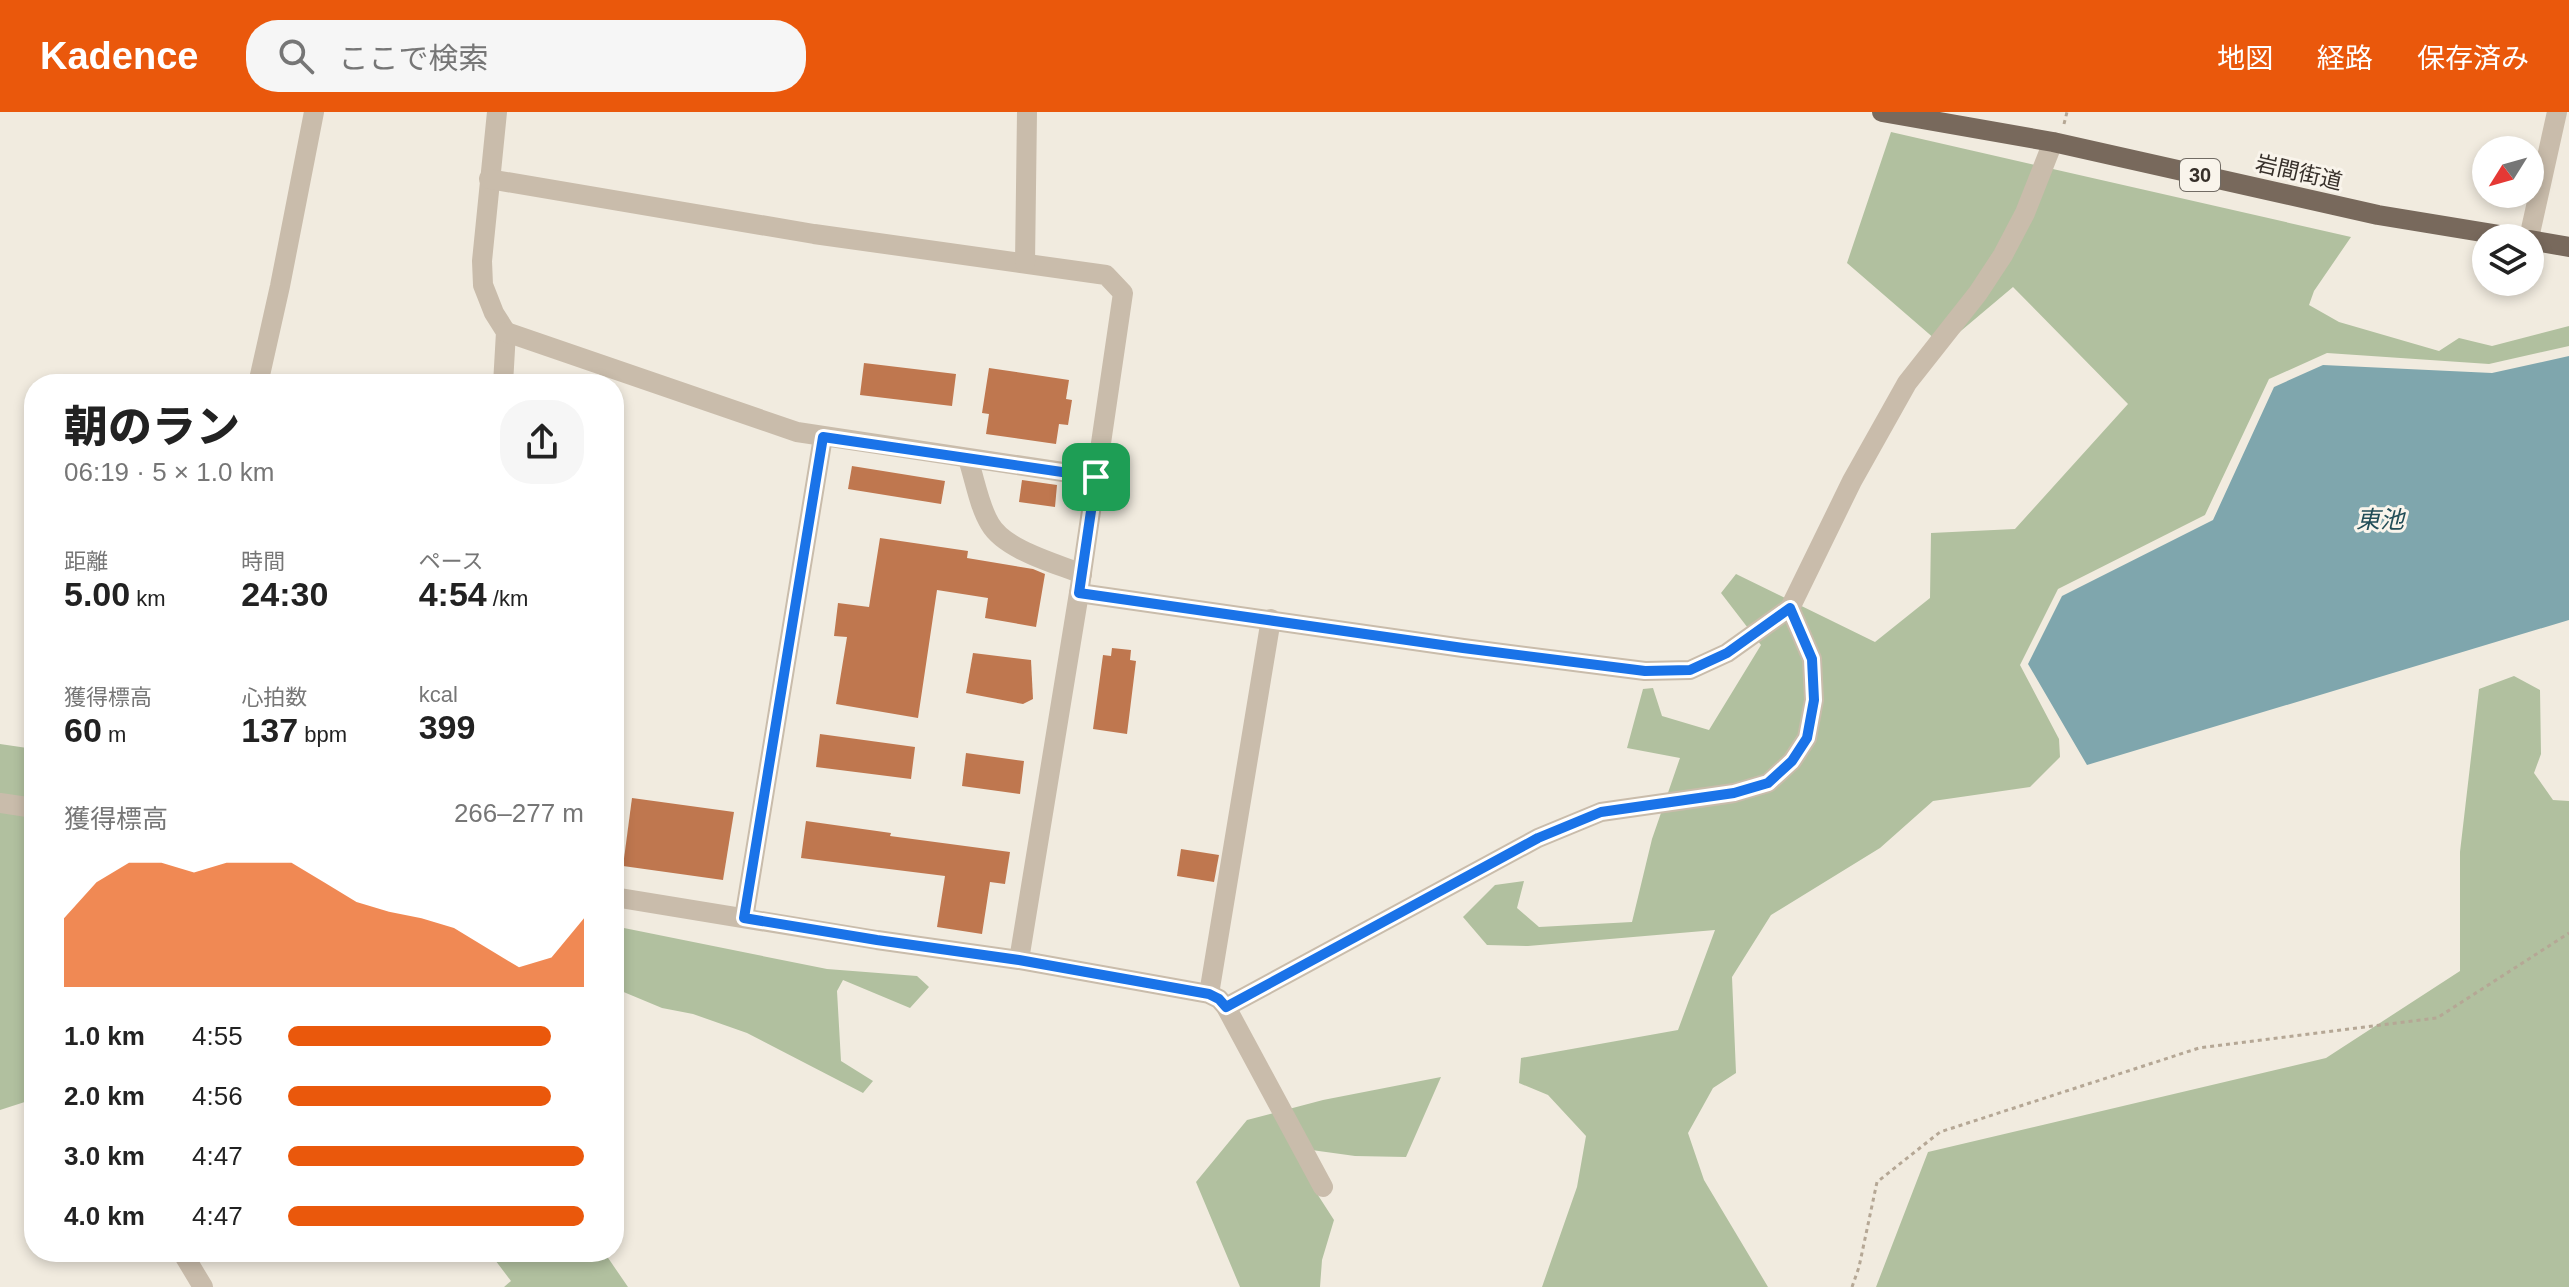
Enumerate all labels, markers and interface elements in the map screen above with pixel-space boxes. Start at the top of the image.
search box [246,20,806,92]
icon: search [274,34,318,78]
text: Kadence [40,35,198,77]
text: ここで検索 [338,42,488,75]
text: 地図 [2217,43,2273,74]
text: 経路 [2317,43,2373,74]
text: 保存済み [2417,43,2529,74]
north arrow [2472,136,2544,208]
map controls [2472,136,2544,296]
street label: 岩間街道 [2253,150,2345,195]
road number: 30 [2180,159,2220,191]
button: layers [2472,224,2544,296]
button: share [500,400,584,484]
text: 朝のラン [64,402,240,451]
pin [1062,443,1130,511]
icon: arrive [1074,455,1118,499]
text: 06:19 · 5 × 1.0 km [64,457,274,487]
water label: 東池 [2356,506,2406,533]
text: 距離 [64,549,108,574]
text: 時間 [241,549,285,574]
text: ペース [419,549,484,574]
text: 5.00 [64,575,130,613]
text: 24:30 [241,575,328,613]
text: 4:54 [419,575,487,613]
text: km [130,586,166,611]
text: /km [487,586,528,611]
text: kcal [419,682,458,707]
text: 獲得標高 [64,685,152,710]
text: 心拍数 [241,685,307,710]
text: 399 [419,708,475,746]
text: 60 [64,711,102,749]
text: 137 [241,711,298,749]
text: m [102,722,126,747]
text: bpm [298,722,347,747]
text: 266–277 m [454,798,584,828]
text: 獲得標高 [64,804,168,834]
text: 1.0 km [64,1021,145,1051]
text: 4:55 [192,1021,243,1051]
text: 2.0 km [64,1081,145,1111]
text: 4:56 [192,1081,243,1111]
text: 3.0 km [64,1141,145,1171]
text: 4:47 [192,1141,243,1171]
text: 4.0 km [64,1201,145,1231]
text: 4:47 [192,1201,243,1231]

